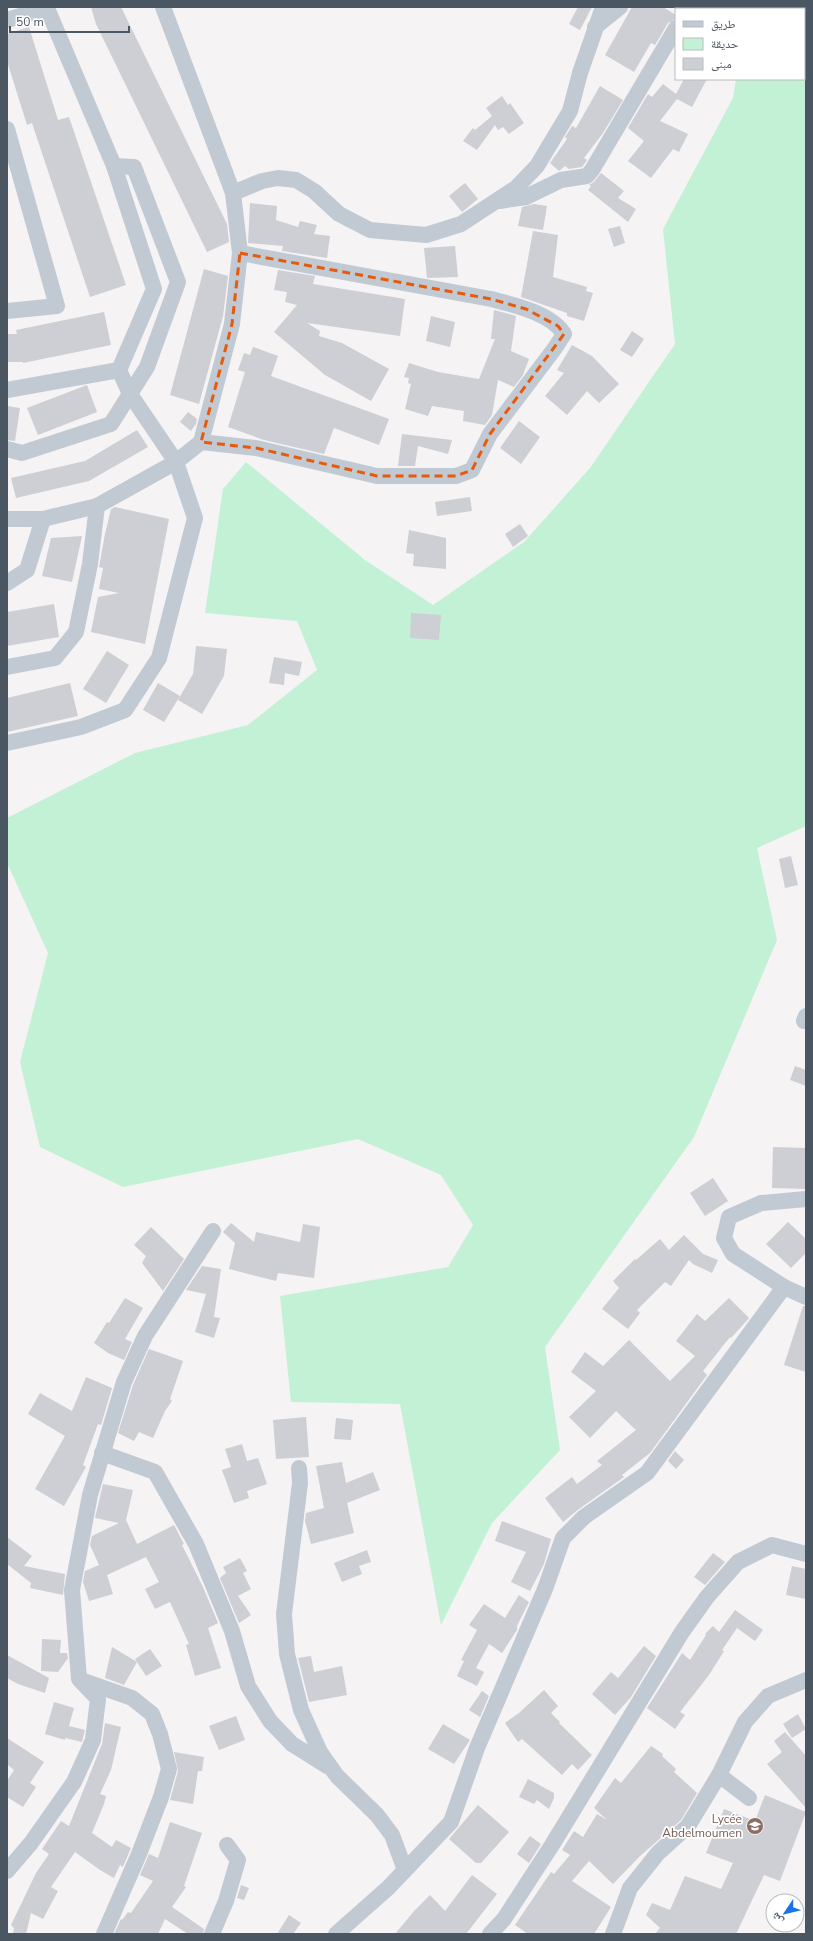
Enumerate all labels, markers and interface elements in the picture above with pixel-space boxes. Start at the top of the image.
scale bar [10,8,129,34]
legend [675,8,805,80]
text: 50 m [16,14,44,30]
text: طريق [711,16,736,32]
text: حديقة [711,36,739,52]
text: مبنى [711,56,732,72]
place label: Lycée Abdelmoumen [662,1811,742,1841]
school or university icon: Lycée Abdelmoumen [745,1816,765,1836]
north arrow [765,1893,805,1933]
text: ش [768,1909,787,1928]

